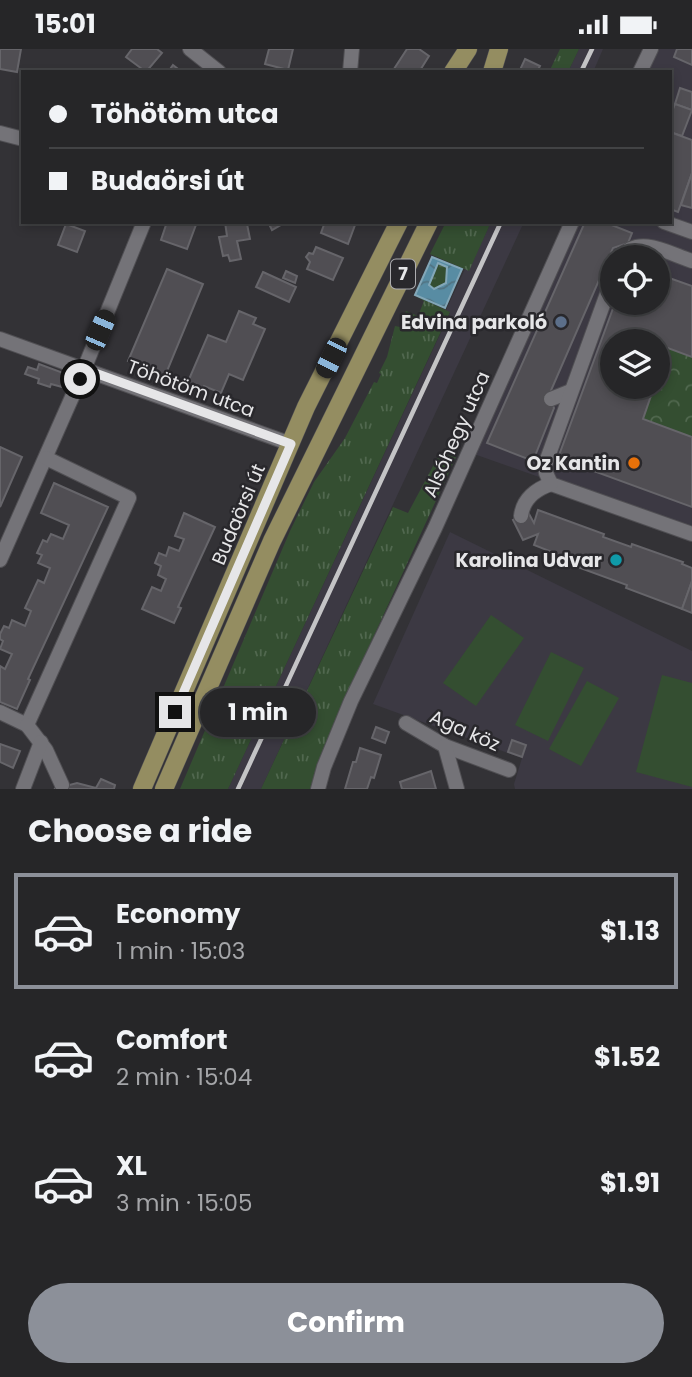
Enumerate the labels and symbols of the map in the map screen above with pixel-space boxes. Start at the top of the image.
road number: 7 [391,259,415,289]
car [83,307,118,353]
place label: Edvina parkoló [401,309,547,336]
marker: Edvina parkoló [553,314,569,330]
car [313,335,350,381]
street label: Töhötöm utca [123,353,258,424]
route start [64,363,96,395]
street label: Alsóhegy utca [417,367,496,502]
place label: Oz Kantin [527,450,620,477]
marker: Oz Kantin [626,455,642,471]
street label: Budaörsi út [205,459,272,569]
place label: Karolina Udvar [455,547,602,574]
marker: Karolina Udvar [608,552,624,568]
callout: 1 min [200,687,315,737]
route end [159,696,191,728]
street label: Aga köz [425,703,504,758]

